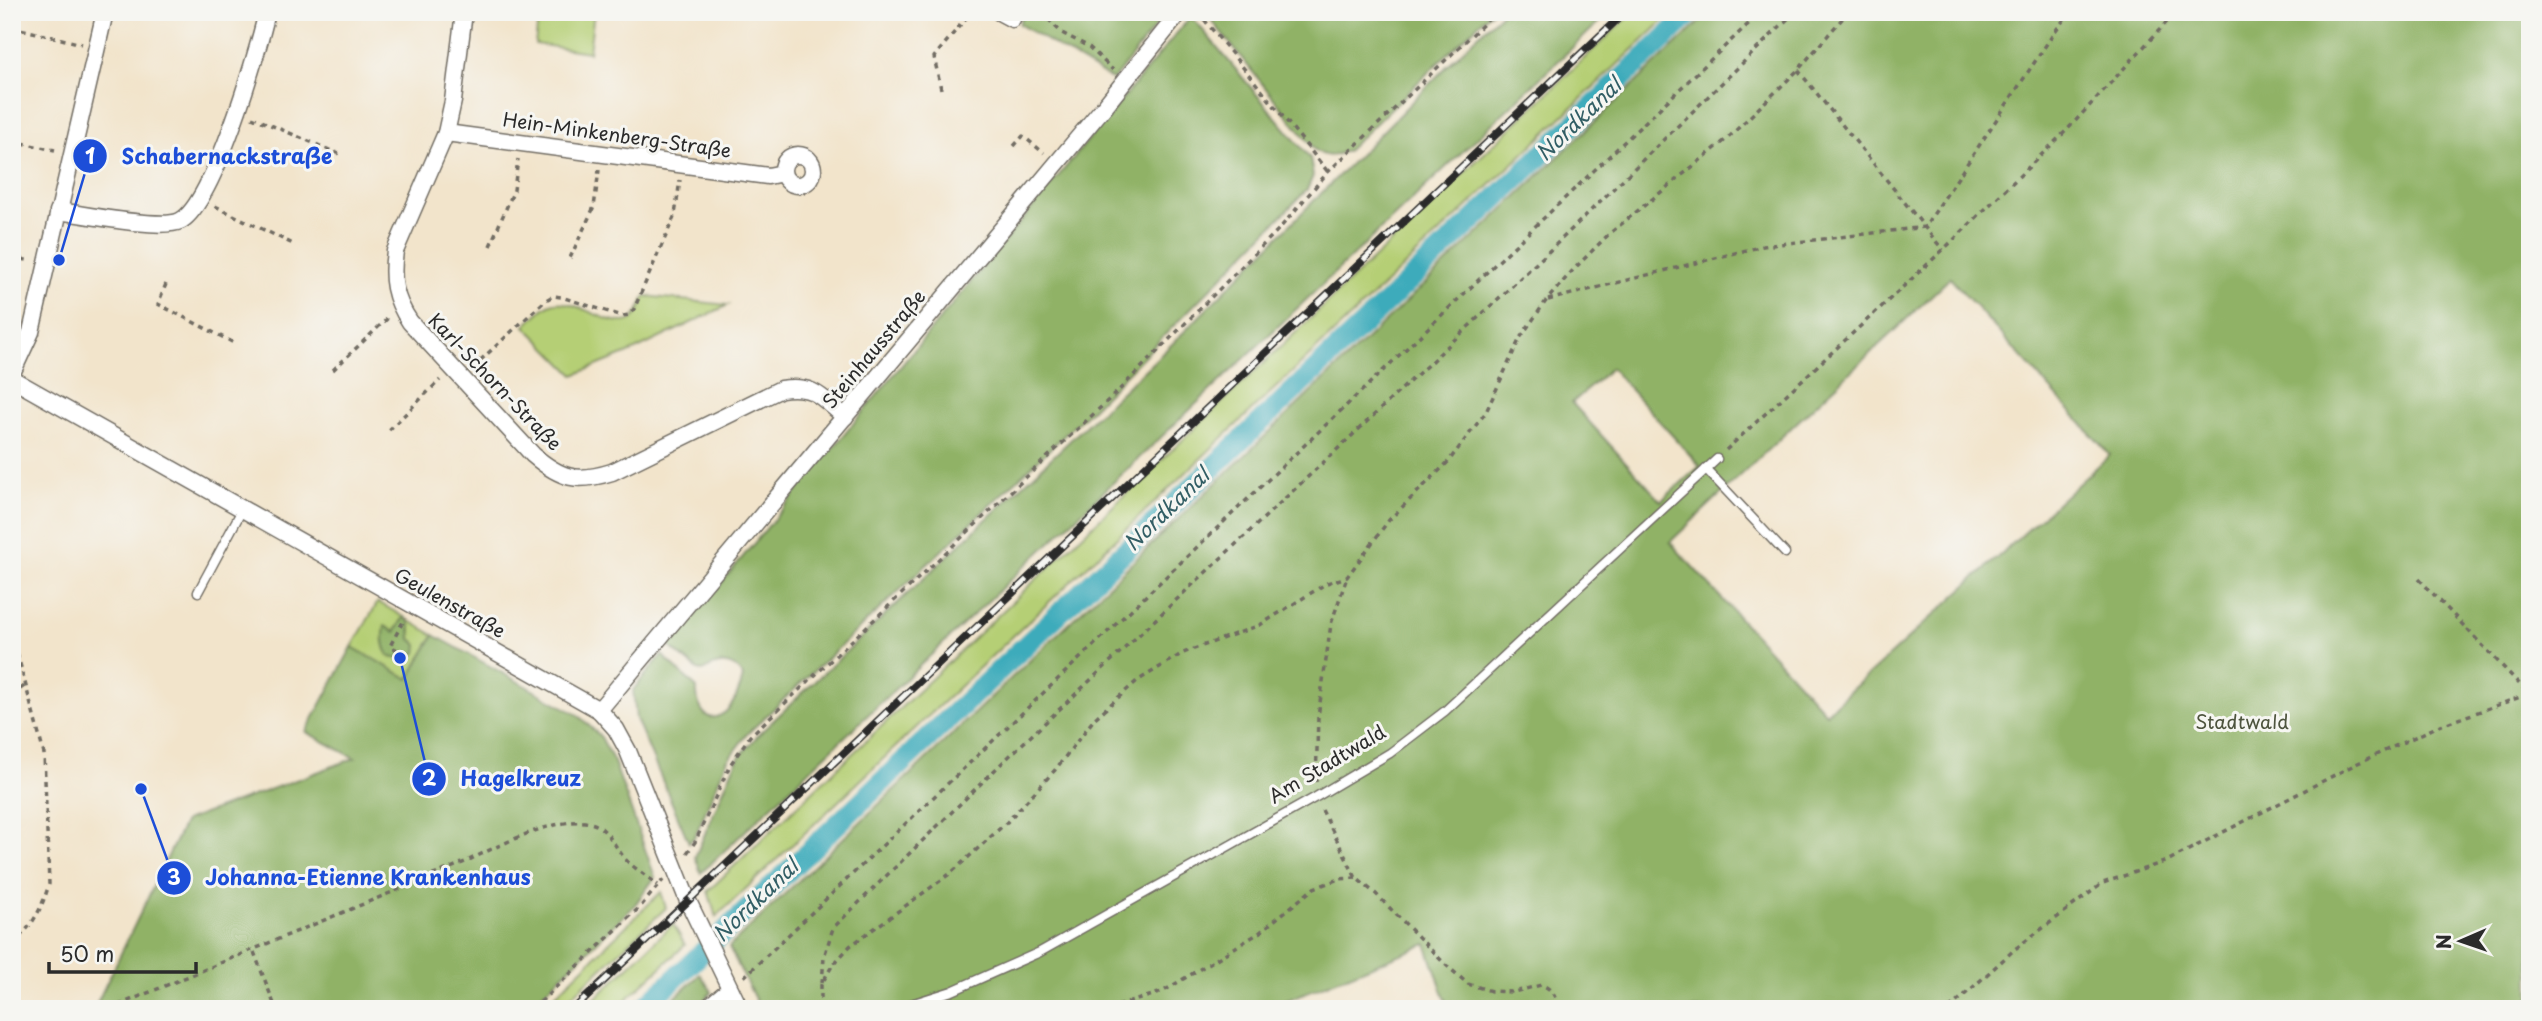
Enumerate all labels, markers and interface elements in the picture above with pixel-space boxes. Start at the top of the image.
water label: Nordkanal [1528,67,1630,168]
street label: Hein-Minkenberg-Straße [501,104,733,164]
callout: Schabernackstraße [73,135,347,177]
text: 1 [85,139,95,171]
text: Schabernackstraße [122,139,332,171]
street label: Steinhausstraße [815,283,931,414]
street label: Karl-Schorn-Straße [423,306,569,456]
water label: Nordkanal [1116,457,1218,558]
street label: Geulenstraße [390,560,511,644]
park label: Stadtwald [2195,707,2289,735]
street label: Am Stadtwald [1263,717,1391,809]
callout: Hagelkreuz [412,758,596,800]
text: 2 [422,761,437,793]
text: Hagelkreuz [461,761,582,793]
water label: Nordkanal [705,848,807,949]
callout: Johanna-Etienne Krankenhaus [156,857,545,899]
text: 3 [167,860,181,892]
text: Johanna-Etienne Krankenhaus [205,860,531,892]
north arrow [2426,906,2496,976]
scale bar [49,930,196,974]
text: N [2429,934,2457,950]
text: 50 m [60,937,114,969]

